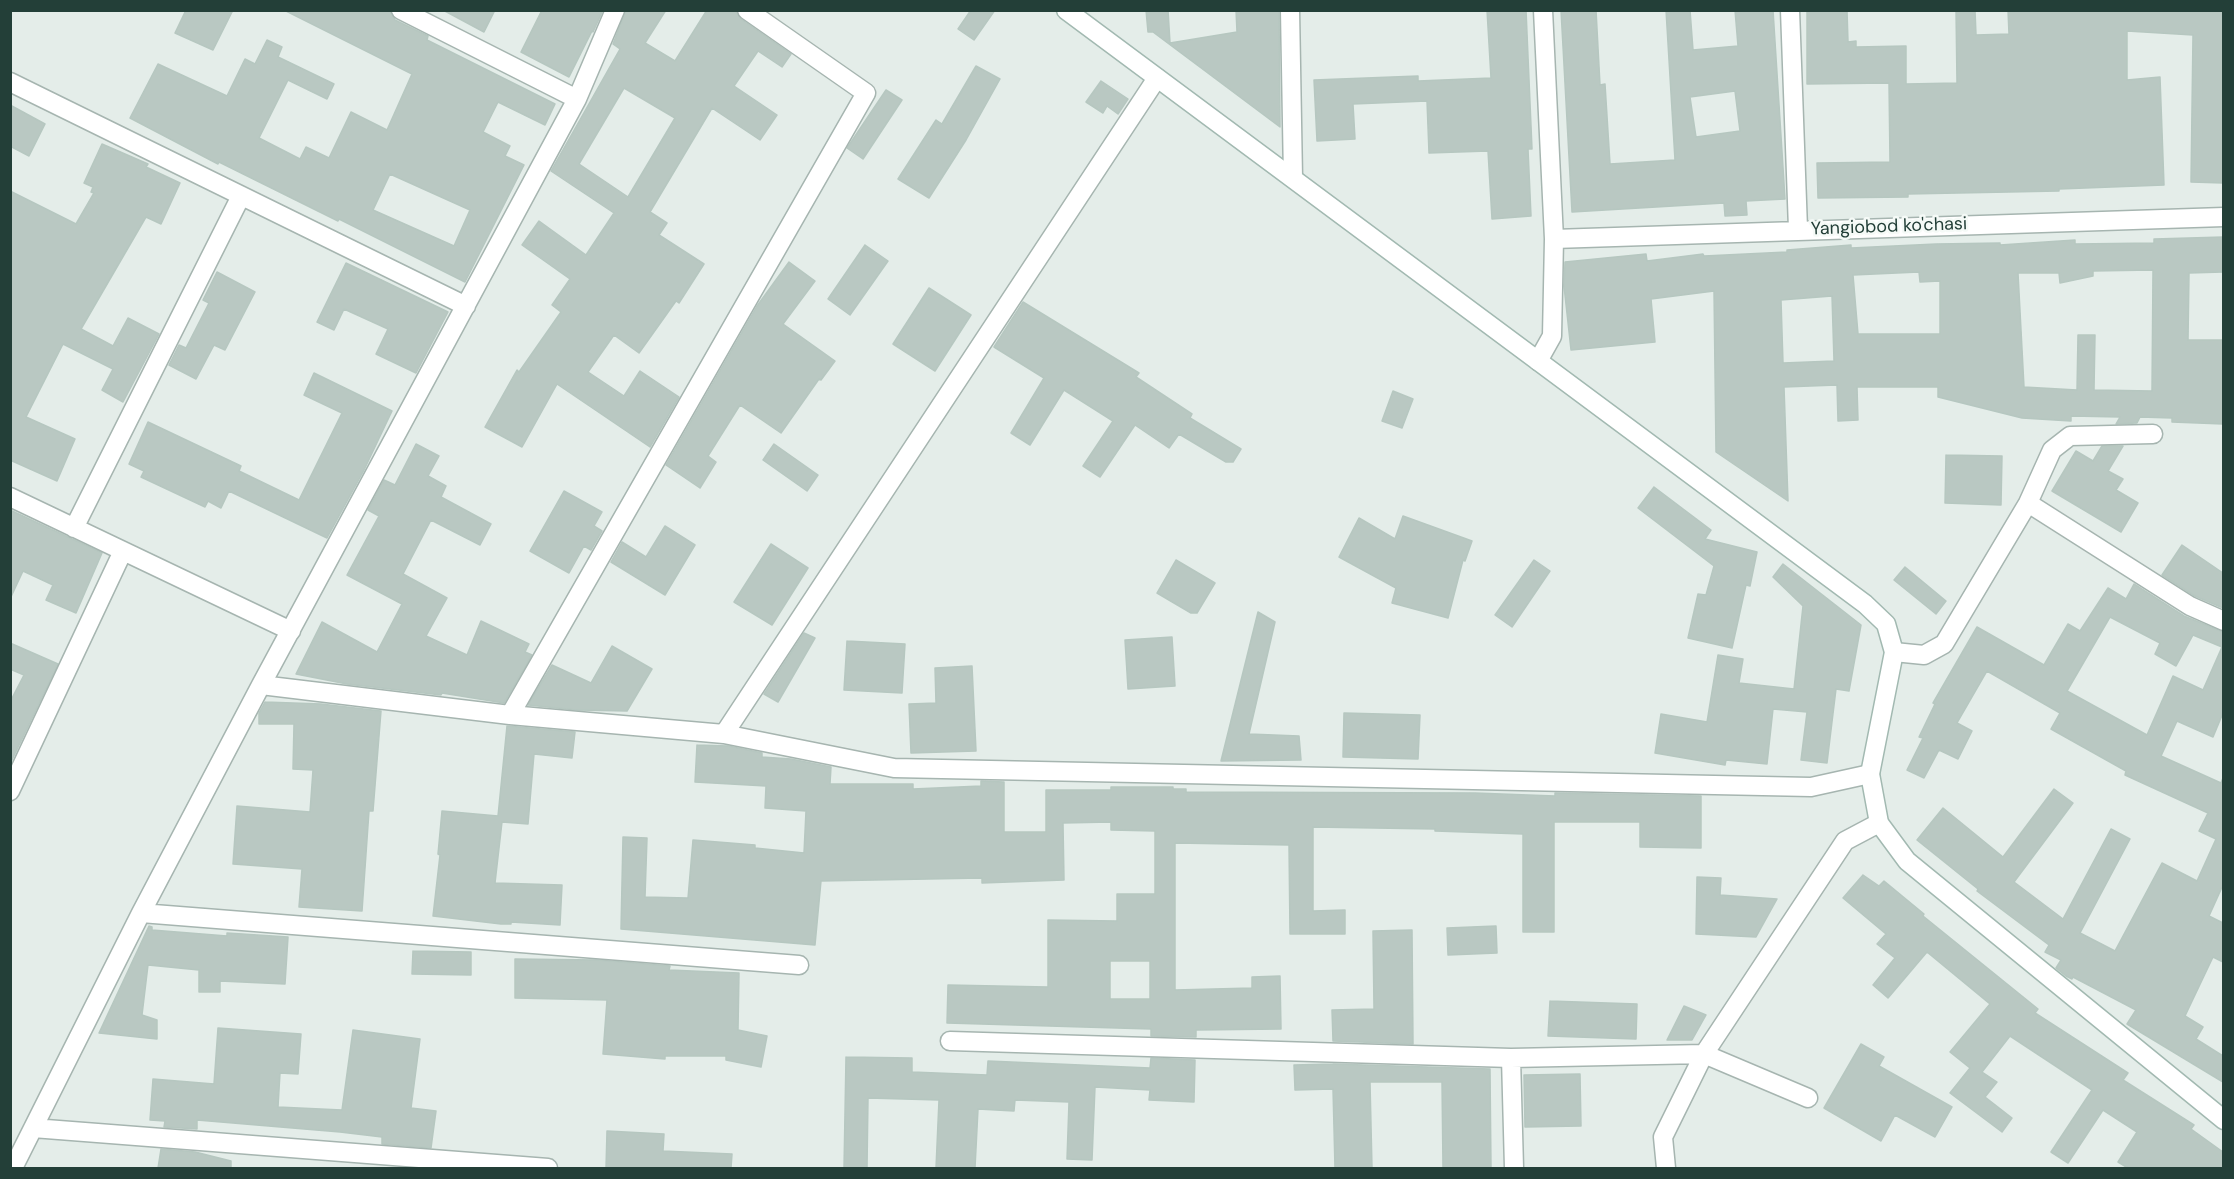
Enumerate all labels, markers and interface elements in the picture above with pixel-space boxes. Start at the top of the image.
street label: Yangiobod ko'chasi [1810,213,1968,241]

